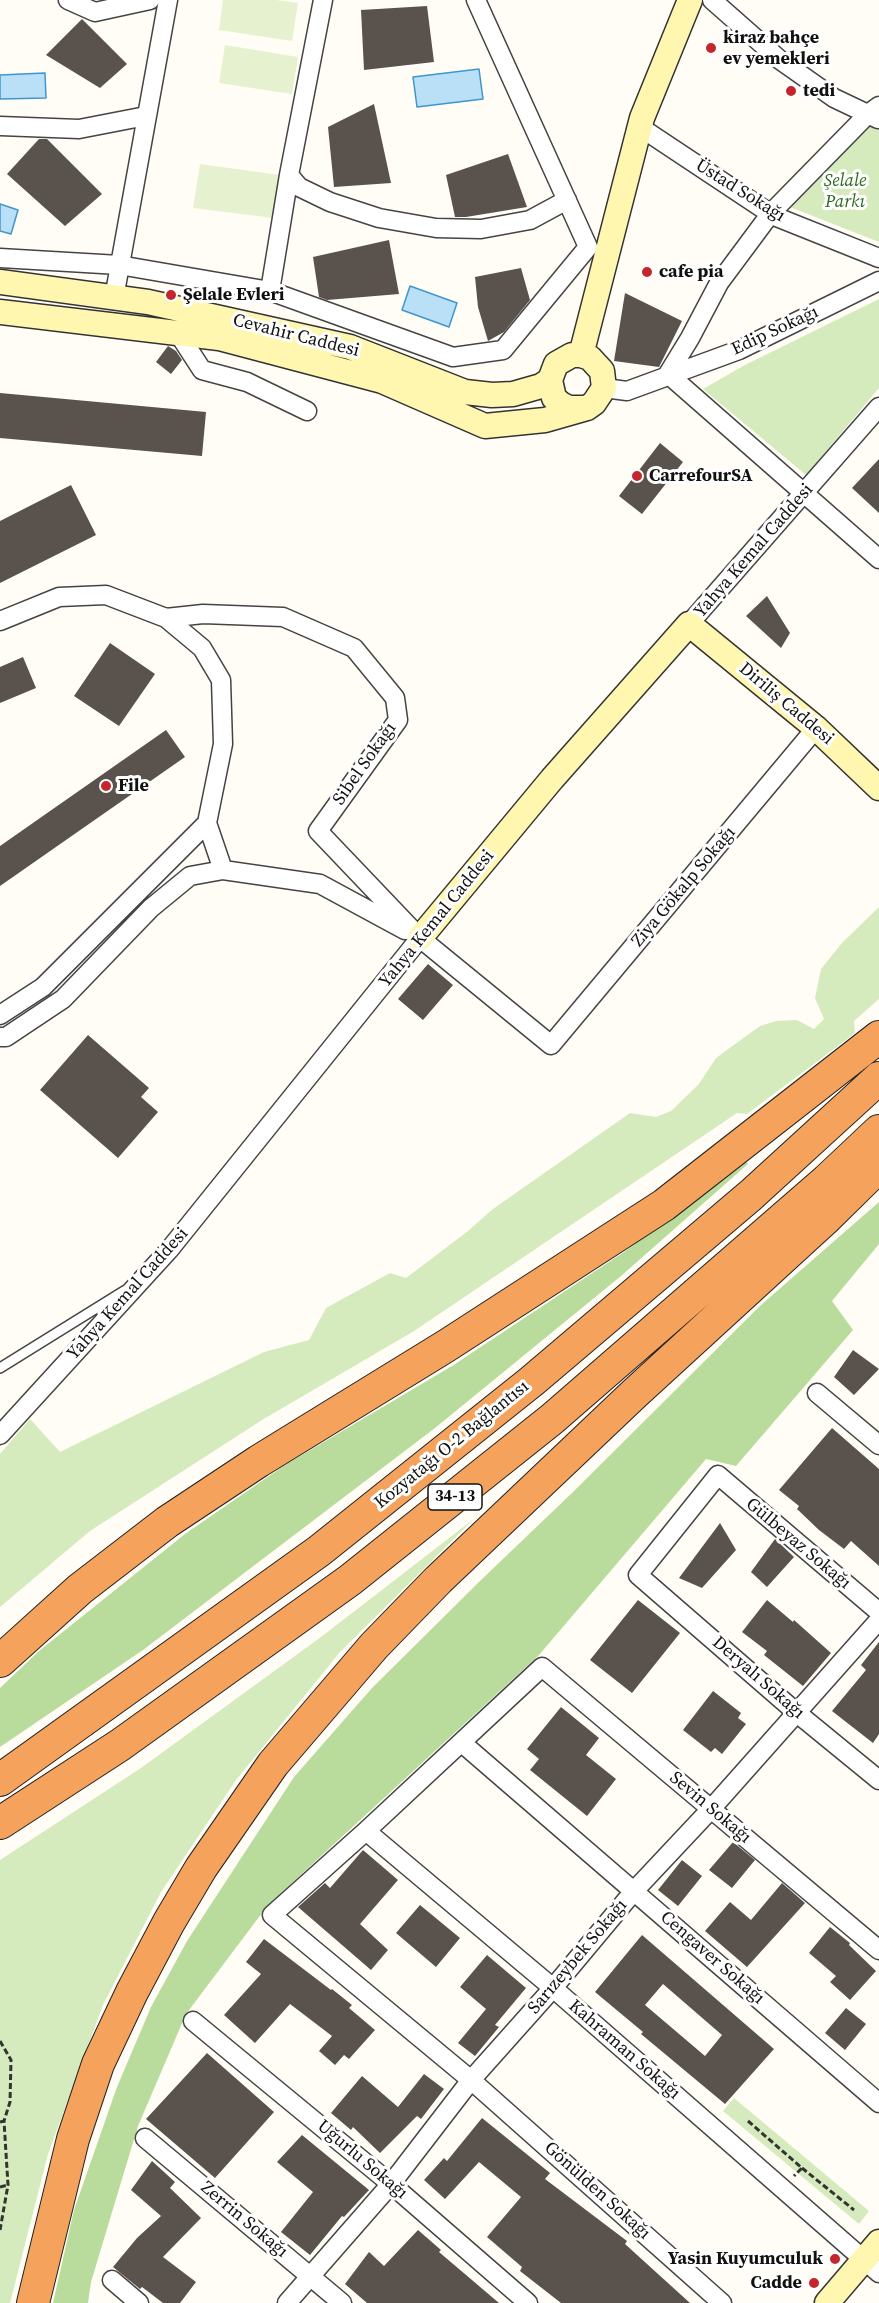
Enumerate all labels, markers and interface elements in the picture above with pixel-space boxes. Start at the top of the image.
place label: kiraz bahçe ev yemekleri [723,27,830,70]
marker: kiraz bahçe ev yemekleri [704,41,718,55]
place label: tedi [803,80,835,102]
marker: tedi [784,84,798,98]
street label: Üstad Sokağı [691,155,789,227]
park label: Şelale Parkı [824,170,866,213]
place label: cafe pia [659,261,723,283]
marker: cafe pia [640,265,654,279]
place label: Şelale Evleri [183,284,284,306]
marker: Şelale Evleri [164,288,178,302]
street label: Edip Sokağı [728,301,822,361]
street label: Cevahir Caddesi [231,310,361,362]
place label: CarrefourSA [649,465,753,487]
marker: CarrefourSA [630,469,644,483]
street label: Yahya Kemal Caddesi [690,479,818,623]
street label: Diriliş Caddesi [734,658,838,750]
street label: Sibel Sokağı [329,719,401,809]
place label: File [118,775,149,797]
marker: File [99,779,113,793]
street label: Ziya Gökalp Sokağı [627,822,741,952]
street label: Yahya Kemal Caddesi [375,846,499,992]
street label: Yahya Kemal Caddesi [63,1223,193,1365]
street label: Kozyatağı O-2 Bağlantısı [371,1376,533,1514]
road number: 34-13 [428,1484,482,1510]
street label: Gülbeyaz Sokağı [741,1494,855,1594]
street label: Deryalı Sokağı [707,1632,809,1724]
street label: Sevin Sokağı [665,1768,755,1848]
street label: Sarızeybek Sokağı [524,1895,632,2019]
street label: Cengaver Sokağı [655,1907,769,2009]
street label: Kahraman Sokağı [564,1996,684,2104]
street label: Uğurlu Sokağı [312,2116,412,2204]
street label: Gönülden Sokağı [539,2138,655,2244]
street label: Zerrin Sokağı [196,2177,292,2263]
place label: Yasin Kuyumculuk [668,2248,823,2270]
marker: Yasin Kuyumculuk [828,2252,842,2266]
place label: Cadde [750,2272,802,2294]
marker: Cadde [807,2276,821,2290]

